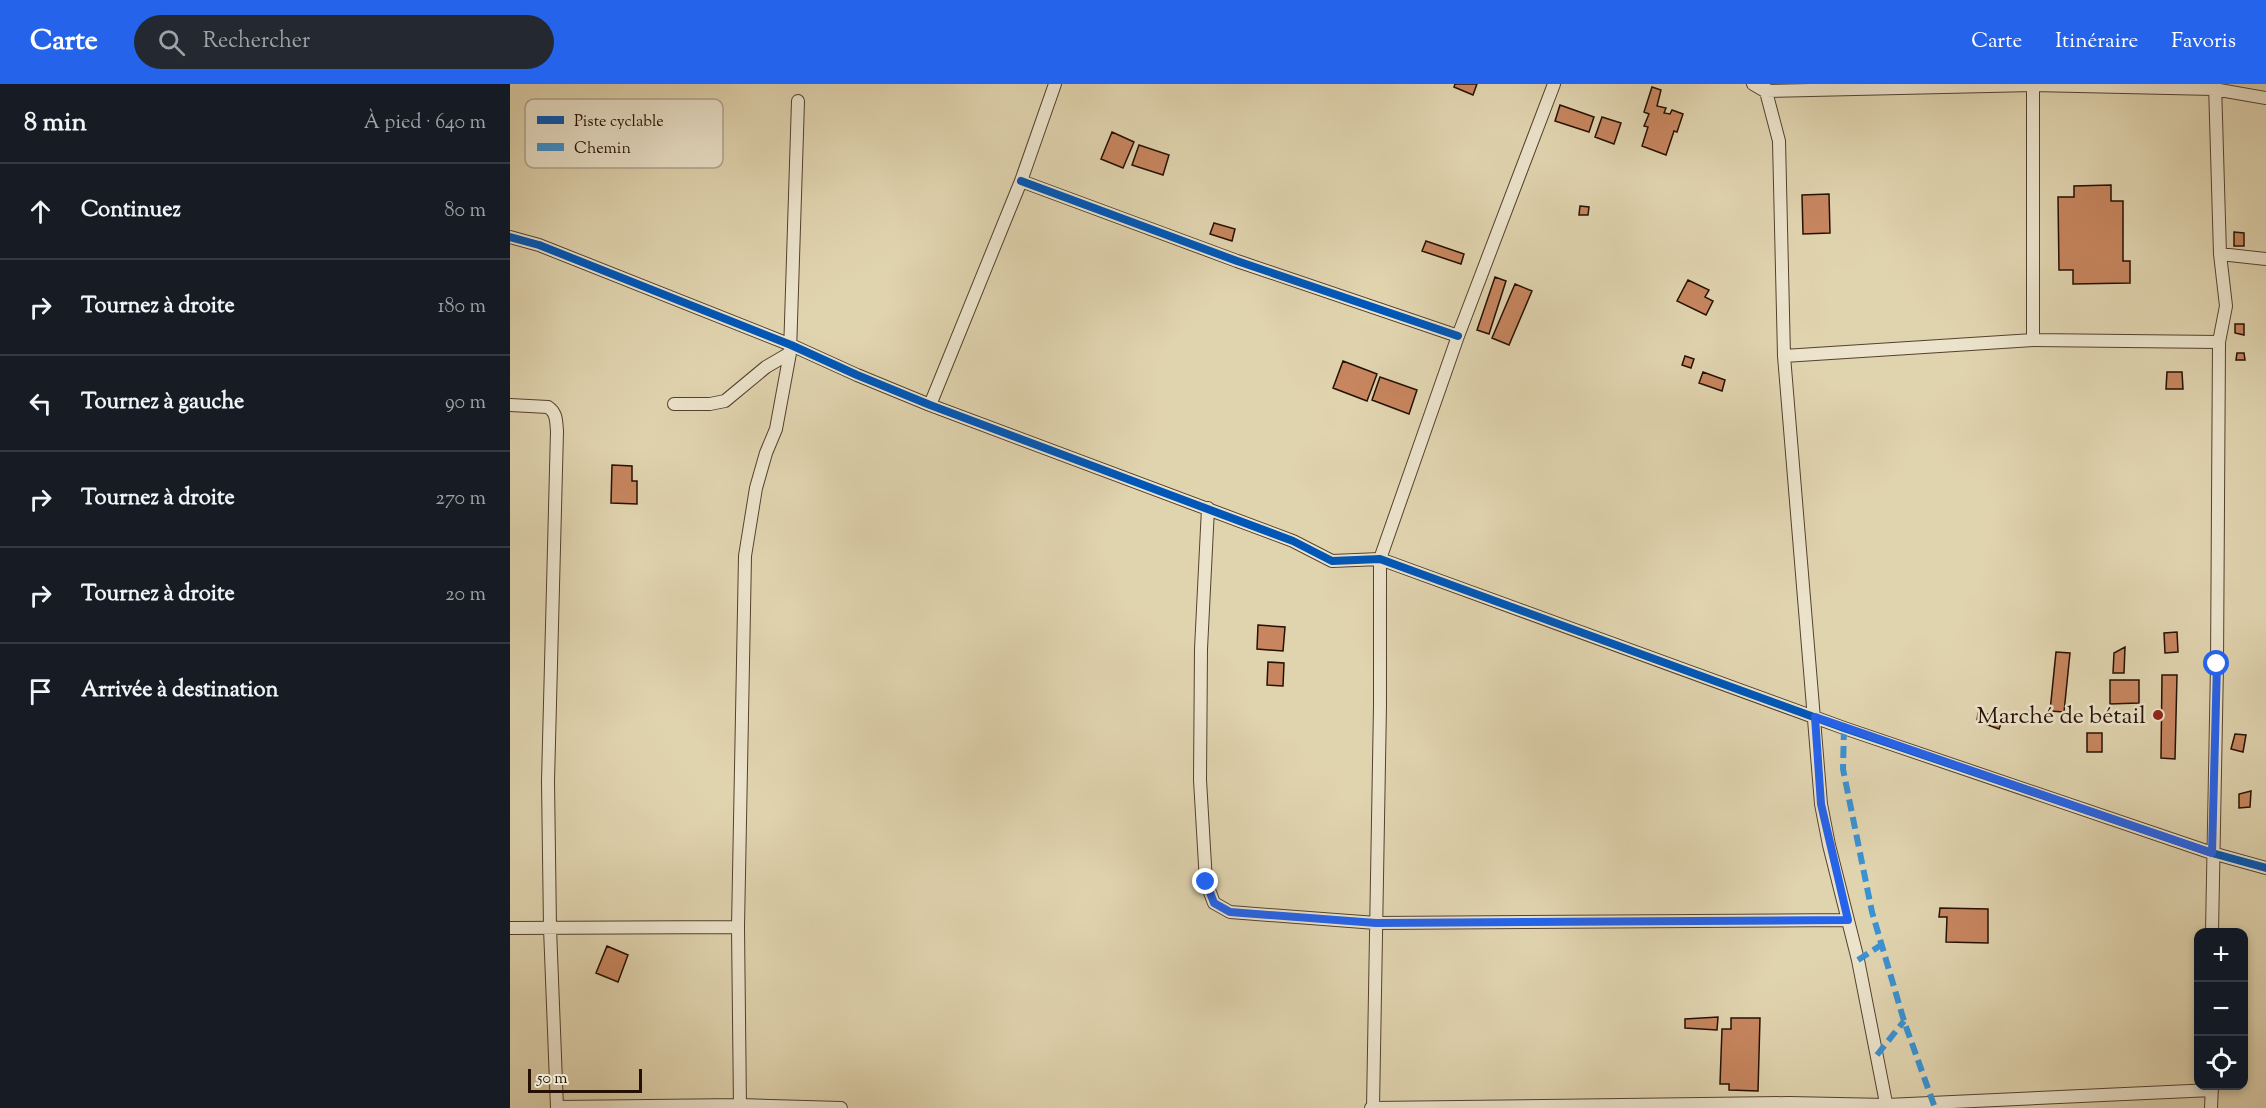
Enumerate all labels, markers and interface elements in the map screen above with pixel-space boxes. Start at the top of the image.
search box [134,15,554,69]
text: Carte [30,22,98,62]
icon: search [155,26,188,59]
text: Rechercher [203,26,310,58]
text: Carte [1971,27,2022,57]
text: Itinéraire [2055,27,2138,57]
text: Favoris [2171,27,2236,57]
legend [525,99,723,168]
text: 8 min [24,105,87,142]
text: À pied · 640 m [364,109,486,138]
text: Piste cyclable [574,111,664,134]
text: Chemin [574,138,631,161]
icon: ahead [24,195,57,228]
text: Continuez [81,195,181,227]
text: 80 m [445,197,486,226]
icon: right [24,291,57,324]
text: Tournez à droite [81,291,235,323]
text: 180 m [438,293,486,322]
icon: left [24,387,57,420]
text: Tournez à gauche [81,387,244,419]
text: 90 m [445,389,486,418]
icon: right [24,483,57,516]
text: Tournez à droite [81,483,235,515]
text: 270 m [436,485,486,514]
icon: right [24,579,57,612]
text: Tournez à droite [81,579,235,611]
text: 20 m [445,581,486,610]
route start [2203,650,2229,676]
icon: arrive [24,675,57,708]
text: Arrivée à destination [81,675,278,707]
place label: Marché de bétail [1977,700,2146,734]
marker: Marché de bétail [2151,708,2165,722]
route end [1192,868,1218,894]
map controls [2194,928,2248,1090]
button: + [2194,928,2248,982]
button: − [2194,982,2248,1036]
button: locate [2194,1036,2248,1090]
scale bar [528,1066,642,1094]
text: 50 m [537,1068,568,1091]

